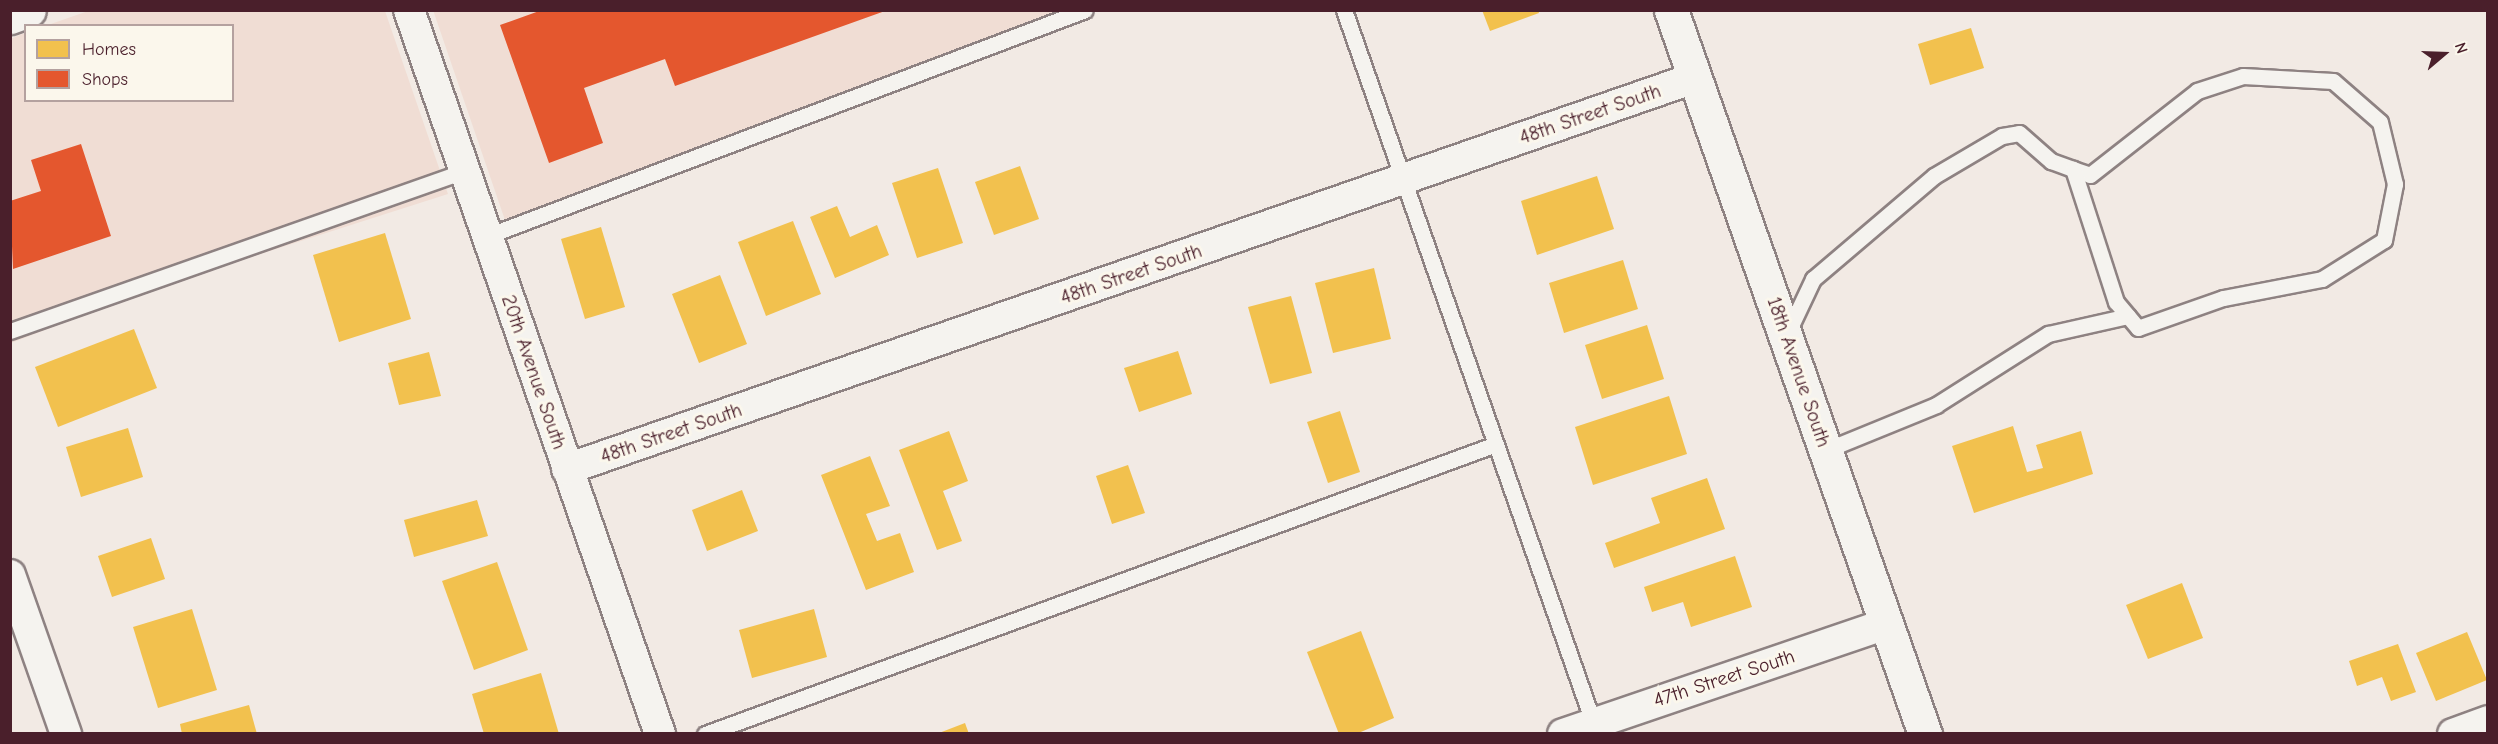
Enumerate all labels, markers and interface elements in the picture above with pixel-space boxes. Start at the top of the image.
legend [24,24,234,102]
north arrow [2414,24,2474,84]
text: Homes [82,39,136,60]
text: N [2451,40,2471,56]
text: Shops [82,69,128,90]
street label: 48th Street South [1516,79,1664,149]
street label: 48th Street South [1057,239,1205,309]
street label: 20th Avenue South [496,292,572,452]
street label: 18th Avenue South [1762,294,1836,450]
street label: 48th Street South [597,398,745,468]
street label: 47th Street South [1650,644,1798,712]

